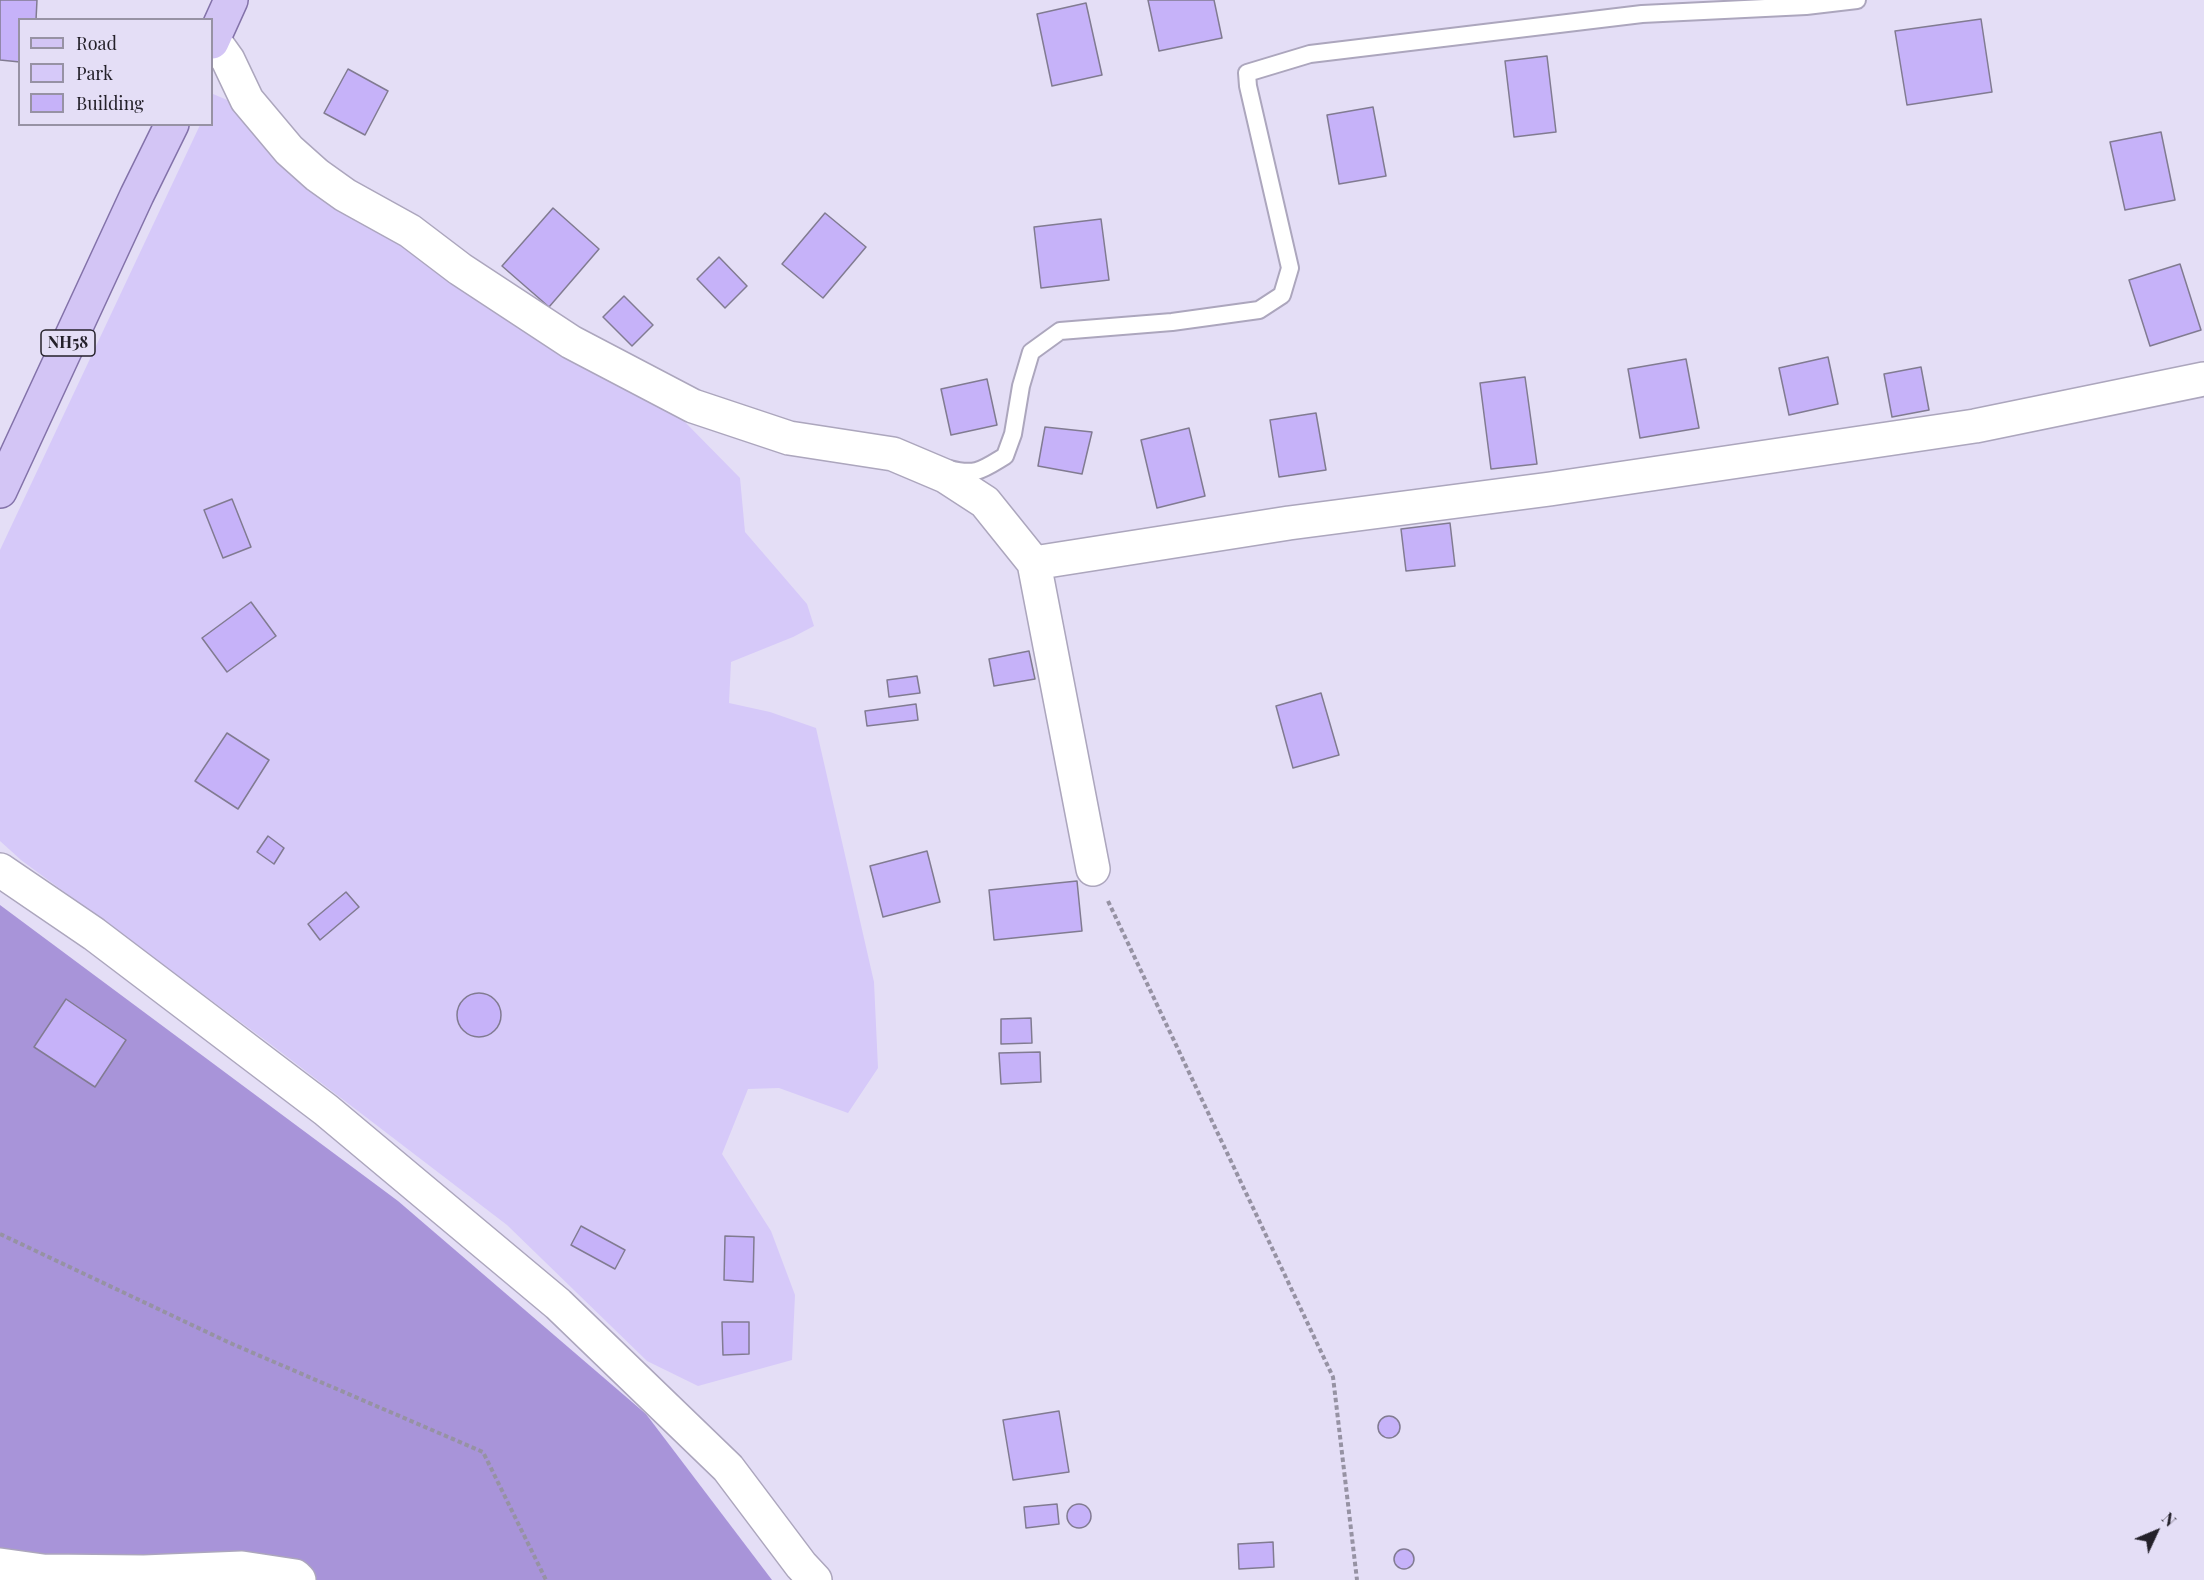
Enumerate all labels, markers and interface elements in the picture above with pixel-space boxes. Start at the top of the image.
legend [18,18,213,126]
text: Road [76,31,117,55]
text: Park [76,61,113,85]
text: Building [76,91,144,115]
road number: NH58 [41,330,95,356]
north arrow [2126,1502,2186,1562]
text: N [2158,1508,2181,1531]

